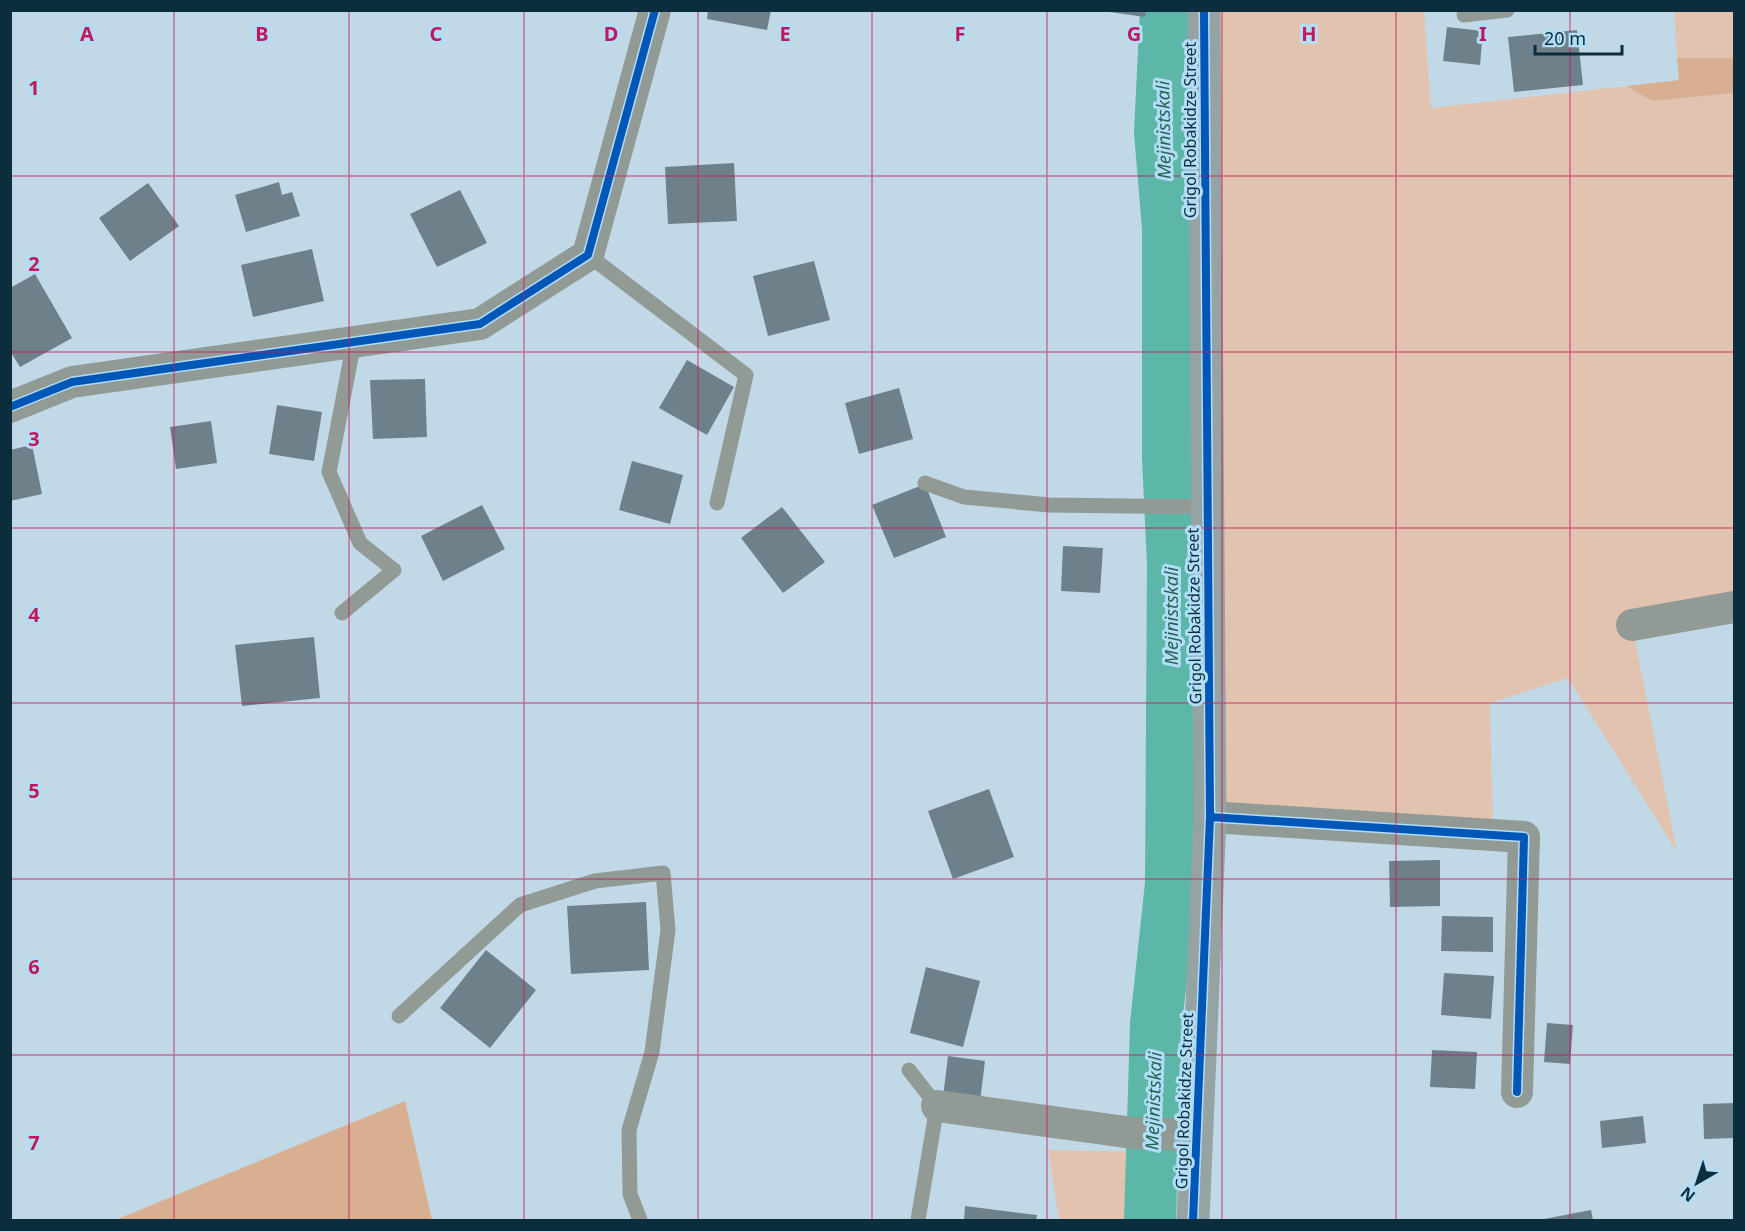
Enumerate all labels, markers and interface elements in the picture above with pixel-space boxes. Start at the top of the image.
scale bar [1535,18,1622,56]
text: A [80,20,94,47]
text: B [255,20,269,47]
text: C [430,20,443,47]
text: D [604,20,618,47]
text: E [779,20,791,47]
text: F [955,20,965,47]
text: G [1127,20,1141,47]
text: H [1301,20,1317,47]
text: I [1479,20,1487,47]
text: 20 m [1544,26,1586,50]
street label: Grigol Robakidze Street [1179,42,1201,218]
text: 1 [28,74,40,101]
water label: Mejinistskali [1150,80,1176,179]
text: 2 [28,250,40,277]
text: 3 [28,425,40,452]
street label: Grigol Robakidze Street [1181,527,1207,704]
water label: Mejinistskali [1159,566,1183,665]
text: 4 [28,601,40,628]
text: 5 [28,777,40,804]
text: 6 [28,953,40,980]
street label: Grigol Robakidze Street [1170,1012,1198,1190]
water label: Mejinistskali [1139,1051,1167,1151]
text: 7 [28,1129,40,1156]
north arrow [1667,1153,1727,1213]
text: N [1676,1182,1700,1207]

